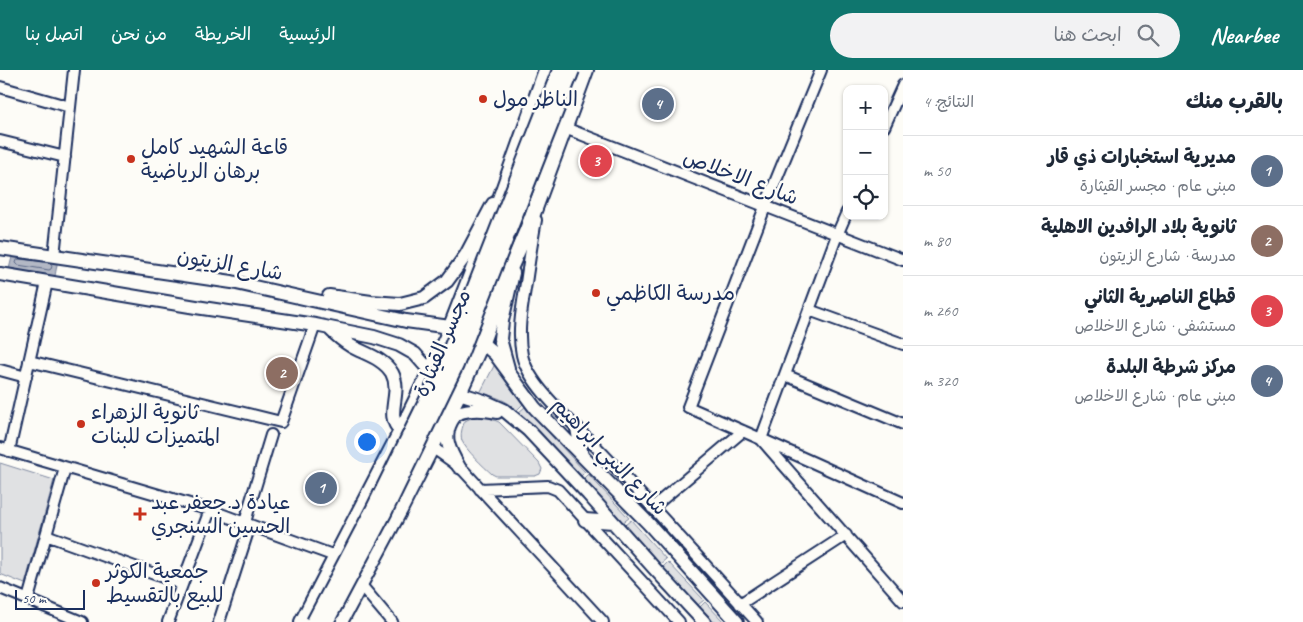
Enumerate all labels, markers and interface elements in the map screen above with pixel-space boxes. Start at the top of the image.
search box [830,13,1180,58]
text: Nearbee [1210,20,1278,50]
icon: search [1134,21,1162,49]
text: اتصل بنا [25,23,83,45]
text: من نحن [111,23,167,45]
text: الخريطة [195,23,251,45]
text: الرئيسية [279,23,336,45]
text: ابحث هنا [1054,23,1122,47]
pin: 4 [642,85,674,123]
map controls [843,85,888,220]
button: + [843,85,888,130]
place label: الناظر مول [493,86,578,112]
text: بالقرب منك [1186,88,1283,114]
text: النتائج: 4 [923,92,974,112]
marker: الناظر مول [477,93,489,105]
button: − [843,130,888,175]
place label: قاعة الشهيد كامل برهان الرياضية [141,134,288,184]
pin: 3 [580,142,612,180]
street label: شارع الاخلاص [679,143,802,213]
text: مديرية استخبارات ذي قار [1048,145,1236,169]
marker: قاعة الشهيد كامل برهان الرياضية [125,153,137,165]
text: 50 m [923,161,950,181]
text: 1 [1263,161,1271,181]
button: locate [843,175,888,220]
text: مبنى عام · مجسر القيثارة [1080,176,1236,196]
text: ثانوية بلاد الرافدين الاهلية [1041,215,1236,239]
text: 80 m [923,231,950,251]
text: 2 [1263,231,1271,251]
street label: شارع الزيتون [175,242,285,288]
text: مدرسة · شارع الزيتون [1099,246,1236,266]
place label: مدرسة الكاظمي [606,280,735,312]
street label: مجسر القيثارة [408,285,476,401]
text: قطاع الناصرية الثاني [1084,285,1236,309]
marker: مدرسة الكاظمي [590,287,602,299]
text: 260 m [923,301,957,321]
text: 3 [1263,301,1271,321]
text: مستشفى · شارع الاخلاص [1075,316,1236,336]
pin: 2 [266,354,298,392]
text: مركز شرطة البلدة [1106,355,1236,379]
text: 320 m [923,371,957,391]
text: 4 [1263,371,1271,391]
text: مبنى عام · شارع الاخلاص [1075,386,1236,406]
street label: شارع النبي ابراهيم [543,391,673,525]
place label: ثانوية الزهراء المتميزات للبنات [91,399,220,449]
marker: ثانوية الزهراء المتميزات للبنات [75,418,87,430]
your location [354,429,380,455]
pin: 1 [305,469,337,507]
place label: عيادة د.جعفر عبد الحسين السنجري [151,489,290,541]
marker: عيادة د.جعفر عبد الحسين السنجري [133,507,147,521]
place label: جمعية الكوثر للبيع بالتقسيط [104,558,224,610]
marker: جمعية الكوثر للبيع بالتقسيط [90,577,102,589]
scale bar [15,587,85,610]
text: 50 m [22,590,46,607]

